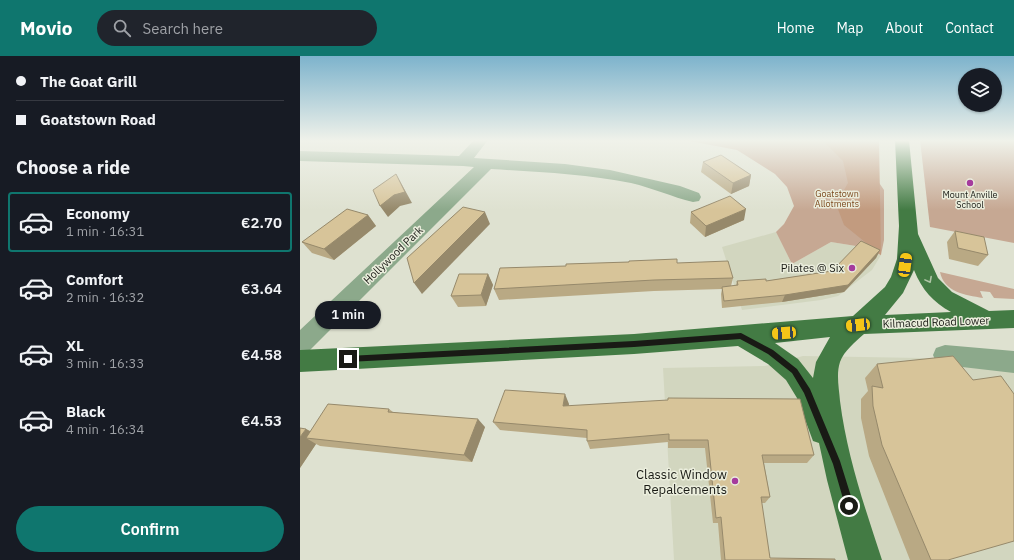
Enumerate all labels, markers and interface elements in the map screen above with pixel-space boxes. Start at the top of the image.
search box [97,10,377,46]
text: Movio [20,16,73,40]
icon: search [111,17,133,39]
text: Search here [143,19,223,38]
text: Home [777,19,814,37]
text: Map [836,19,863,37]
text: About [885,19,923,37]
text: Contact [945,19,994,37]
map controls [958,68,1002,112]
button: layers [958,68,1002,112]
text: The Goat Grill [40,72,137,91]
text: Goatstown Road [40,110,156,129]
text: Choose a ride [16,156,130,179]
marker: Mount Anville School [965,178,975,188]
park label: Goatstown Allotments [815,188,859,209]
place label: Mount Anville School [942,189,998,210]
icon: car [18,204,54,240]
text: Economy [66,204,130,223]
text: €2.70 [241,213,282,232]
text: 1 min · 16:31 [66,223,144,240]
street label: Hollywood Park [360,223,426,287]
car [897,252,913,278]
place label: Pilates @ Six [781,261,844,275]
marker: Pilates @ Six [847,263,857,273]
icon: car [18,270,54,306]
text: Comfort [66,270,123,289]
one-way arrow [925,276,932,283]
text: €3.64 [241,279,282,298]
text: 2 min · 16:32 [66,289,144,306]
callout: 1 min [315,301,381,329]
text: 1 min [331,306,365,323]
street label: Kilmacud Road Lower [882,313,990,331]
car [845,318,871,332]
car [772,326,796,340]
icon: car [18,336,54,372]
text: XL [66,336,84,355]
text: €4.58 [241,345,282,364]
route end [339,350,357,368]
text: 3 min · 16:33 [66,355,144,372]
icon: car [18,402,54,438]
text: Black [66,402,106,421]
text: €4.53 [241,411,282,430]
text: 4 min · 16:34 [66,421,144,438]
place label: Classic Window Repalcements [636,466,727,498]
marker: Classic Window Repalcements [730,476,740,486]
route start [840,497,858,515]
button: Confirm [16,506,284,552]

